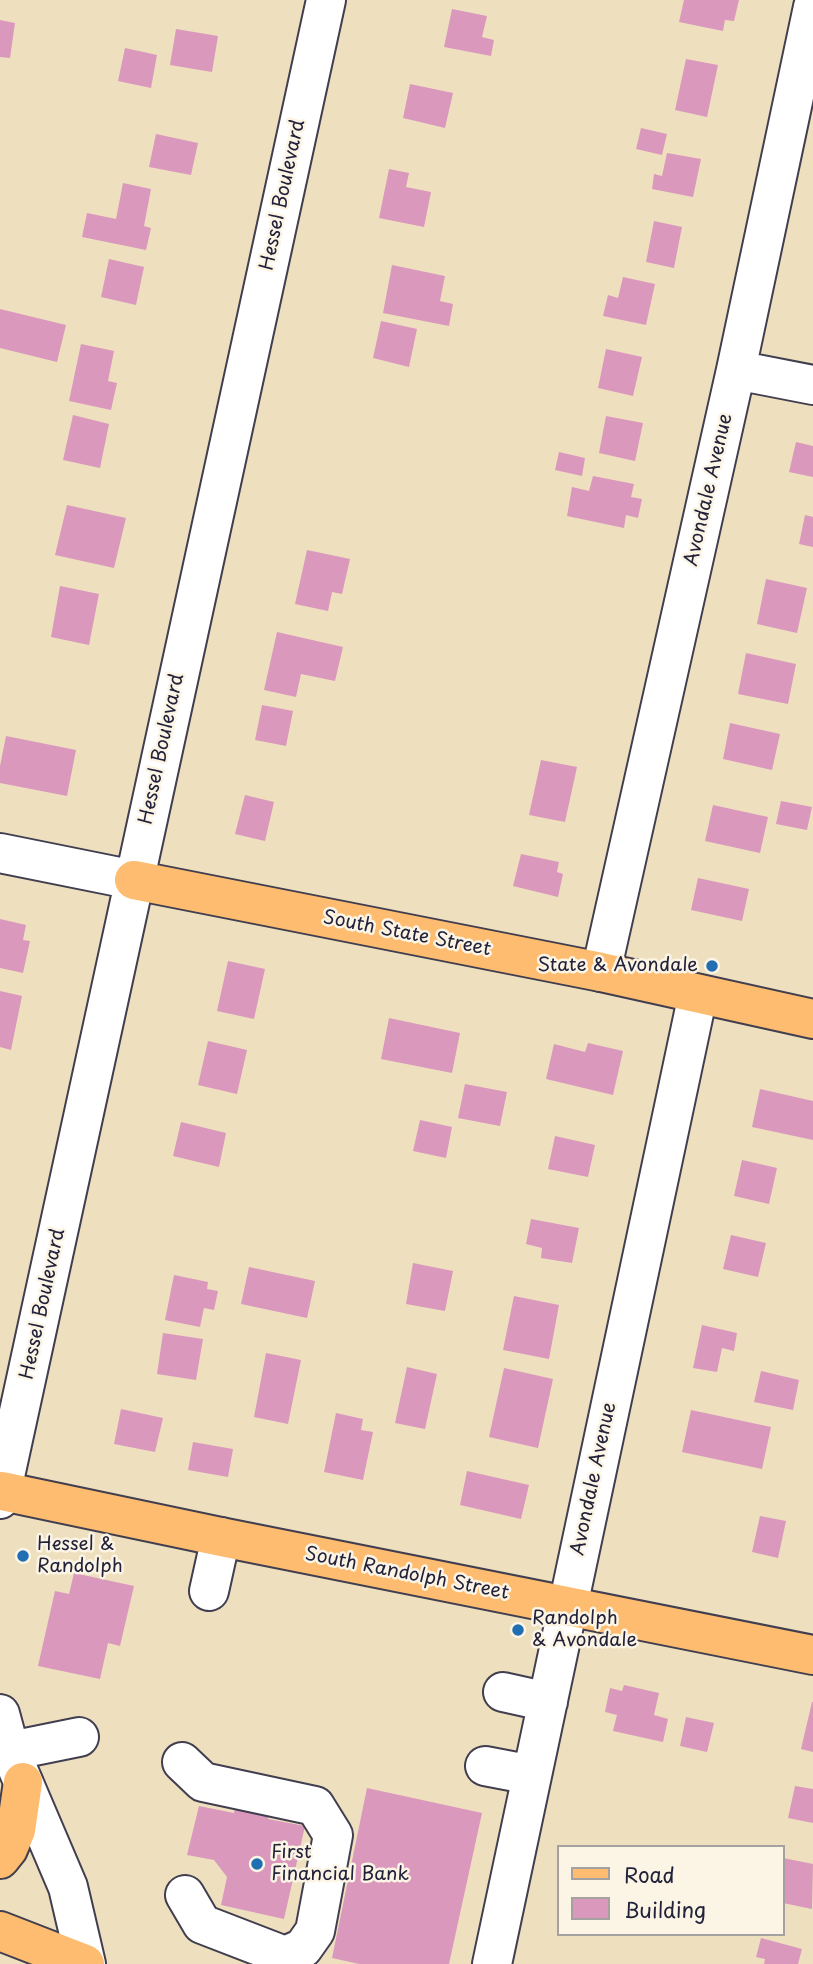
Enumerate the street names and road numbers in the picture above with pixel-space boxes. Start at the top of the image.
street label: Hessel Boulevard [256,118,310,272]
street label: Avondale Avenue [680,412,738,568]
street label: Hessel Boulevard [135,672,189,826]
street label: South State Street [321,907,493,961]
street label: Hessel Boulevard [16,1227,70,1381]
street label: Avondale Avenue [567,1400,621,1558]
street label: South Randolph Street [303,1543,511,1605]

